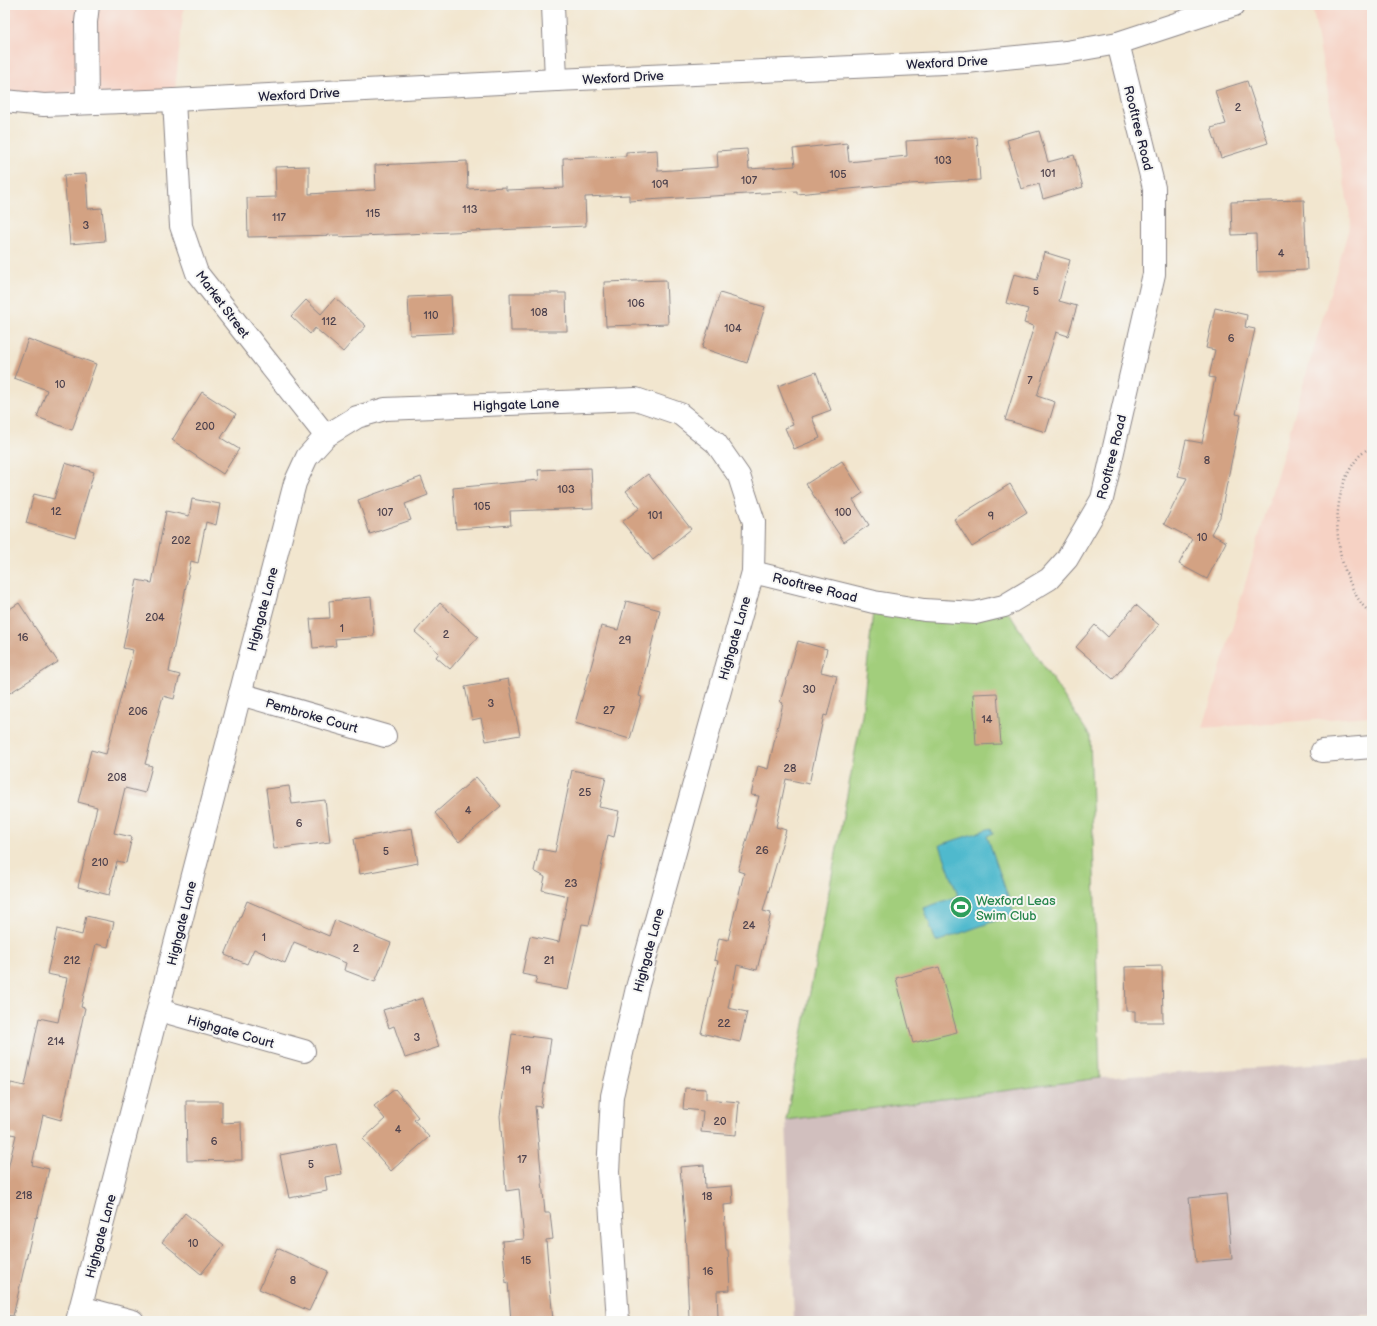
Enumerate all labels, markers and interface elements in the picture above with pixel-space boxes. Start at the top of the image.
street label: Wexford Drive [906,53,989,73]
street label: Wexford Drive [582,68,665,88]
street label: Rooftree Road [1120,84,1156,172]
street label: Wexford Drive [258,85,341,105]
house number: 2 [1235,101,1242,114]
house number: 103 [934,154,952,167]
house number: 101 [1041,167,1055,180]
house number: 105 [829,168,847,181]
house number: 107 [741,174,758,187]
house number: 109 [651,178,669,191]
house number: 113 [462,203,478,216]
house number: 115 [366,207,380,220]
house number: 117 [272,211,287,224]
house number: 3 [83,219,90,232]
house number: 4 [1278,247,1285,260]
street label: Market Street [192,268,253,341]
house number: 5 [1033,285,1039,298]
house number: 106 [627,297,645,310]
house number: 108 [530,306,548,319]
house number: 110 [424,309,439,322]
house number: 112 [321,315,337,328]
house number: 104 [724,322,742,335]
house number: 6 [1228,332,1235,345]
house number: 7 [1027,374,1033,387]
house number: 10 [55,378,66,391]
street label: Highgate Lane [473,395,560,415]
street label: Rooftree Road [1094,413,1130,501]
house number: 200 [195,420,215,433]
house number: 8 [1204,454,1210,467]
house number: 103 [557,483,575,496]
house number: 105 [473,500,491,513]
house number: 12 [51,505,62,518]
house number: 107 [377,506,394,519]
house number: 100 [834,506,852,519]
house number: 101 [648,509,662,522]
house number: 9 [988,510,994,523]
house number: 10 [1197,531,1208,544]
house number: 202 [171,534,191,547]
street label: Highgate Lane [244,565,282,653]
street label: Rooftree Road [771,570,859,606]
street label: Highgate Lane [715,594,755,682]
house number: 204 [145,611,165,624]
house number: 1 [340,622,344,635]
house number: 2 [443,628,450,641]
house number: 16 [18,631,29,644]
house number: 29 [619,634,631,647]
house number: 30 [802,683,816,696]
street label: Pembroke Court [264,695,360,737]
house number: 3 [488,697,495,710]
house number: 27 [603,704,616,717]
house number: 206 [128,705,148,718]
house number: 14 [982,713,993,726]
house number: 28 [784,762,796,775]
house number: 208 [107,771,127,784]
house number: 25 [579,786,591,799]
house number: 4 [465,804,472,817]
house number: 6 [296,817,303,830]
house number: 26 [755,844,769,857]
house number: 5 [383,845,389,858]
house number: 210 [91,856,109,869]
house number: 23 [564,877,578,890]
street label: Highgate Lane [164,879,200,967]
place label: Wexford Leas Swim Club [976,893,1056,924]
sports icon: Wexford Leas Swim Club [948,894,974,920]
street label: Highgate Lane [630,906,668,994]
house number: 24 [742,919,756,932]
house number: 1 [262,931,266,944]
house number: 2 [353,942,360,955]
house number: 212 [63,954,81,967]
house number: 21 [544,954,554,967]
street label: Highgate Court [185,1012,276,1052]
house number: 22 [718,1017,731,1030]
house number: 3 [414,1031,421,1044]
house number: 214 [47,1035,65,1048]
house number: 19 [521,1064,531,1077]
house number: 20 [714,1115,727,1128]
house number: 4 [395,1123,402,1136]
house number: 6 [211,1135,218,1148]
house number: 17 [517,1153,527,1166]
house number: 5 [308,1158,314,1171]
house number: 218 [16,1189,33,1202]
house number: 18 [702,1190,712,1203]
street label: Highgate Lane [82,1192,120,1280]
house number: 10 [188,1237,199,1250]
house number: 15 [521,1254,531,1267]
house number: 16 [703,1265,714,1278]
house number: 8 [290,1274,296,1287]

